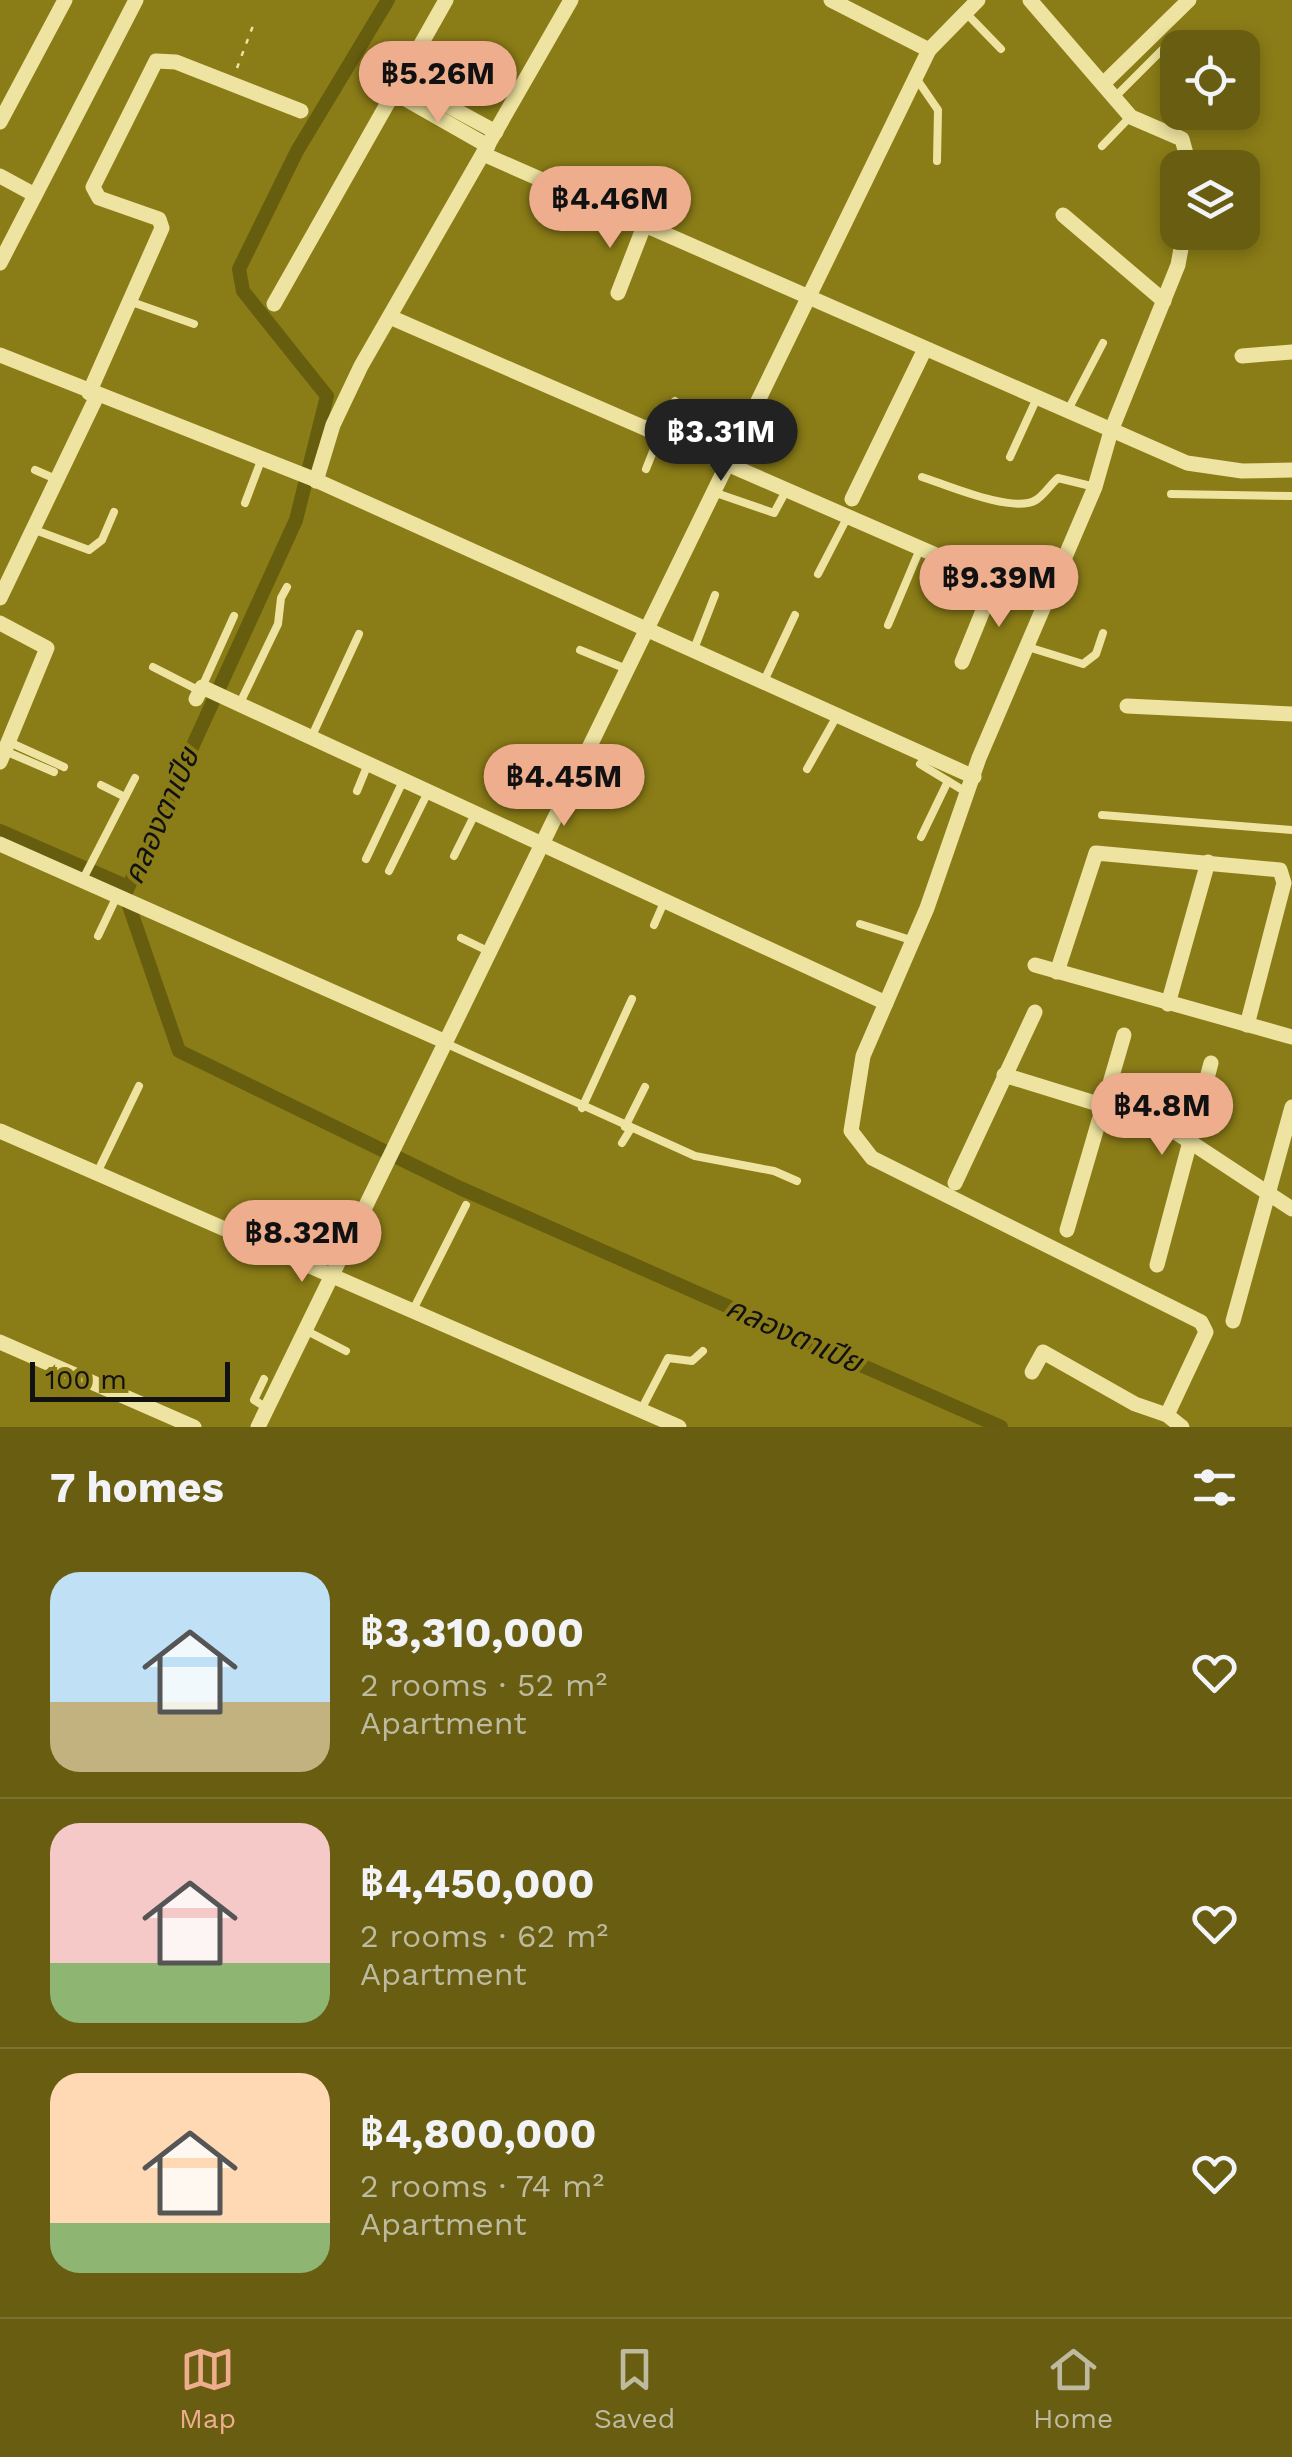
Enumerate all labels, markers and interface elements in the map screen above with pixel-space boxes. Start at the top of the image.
map controls [1160,30,1260,250]
button: locate [1160,30,1260,130]
pin: ฿5.26M [357,41,519,126]
text: ฿5.26M [381,54,495,92]
button: layers [1160,150,1260,250]
pin: ฿4.46M [529,166,691,251]
text: ฿4.46M [551,179,669,217]
pin: ฿3.31M [640,399,802,484]
text: ฿3.31M [667,412,775,450]
pin: ฿9.39M [918,545,1080,630]
text: ฿9.39M [941,558,1057,596]
water label: คลองตาเปีย [115,741,207,889]
pin: ฿4.45M [483,744,645,829]
text: ฿4.45M [506,757,622,795]
pin: ฿4.8M [1092,1073,1232,1158]
text: ฿4.8M [1113,1086,1211,1124]
pin: ฿8.32M [221,1200,383,1285]
text: ฿8.32M [244,1213,360,1251]
water label: คลองตาเปีย [721,1289,869,1381]
scale bar [30,1357,230,1402]
text: 100 m [45,1363,127,1396]
icon: filters [1187,1460,1242,1515]
text: 7 homes [50,1463,224,1512]
text: ฿3,310,000 [360,1608,584,1657]
icon: home [130,1612,250,1732]
icon: heart [1187,1645,1242,1700]
text: 2 rooms · 52 m² [360,1666,607,1704]
text: Apartment [360,1704,527,1742]
text: ฿4,450,000 [360,1859,595,1908]
icon: home [130,1863,250,1983]
icon: heart [1187,1896,1242,1951]
text: 2 rooms · 62 m² [360,1917,608,1955]
text: Apartment [360,1955,527,1993]
text: ฿4,800,000 [360,2109,596,2158]
icon: home [130,2113,250,2233]
icon: heart [1187,2146,1242,2201]
text: 2 rooms · 74 m² [360,2167,604,2205]
text: Apartment [360,2205,527,2243]
tab: Map [179,2342,236,2435]
tab: Saved [594,2342,675,2435]
tab: Home [1033,2342,1113,2435]

